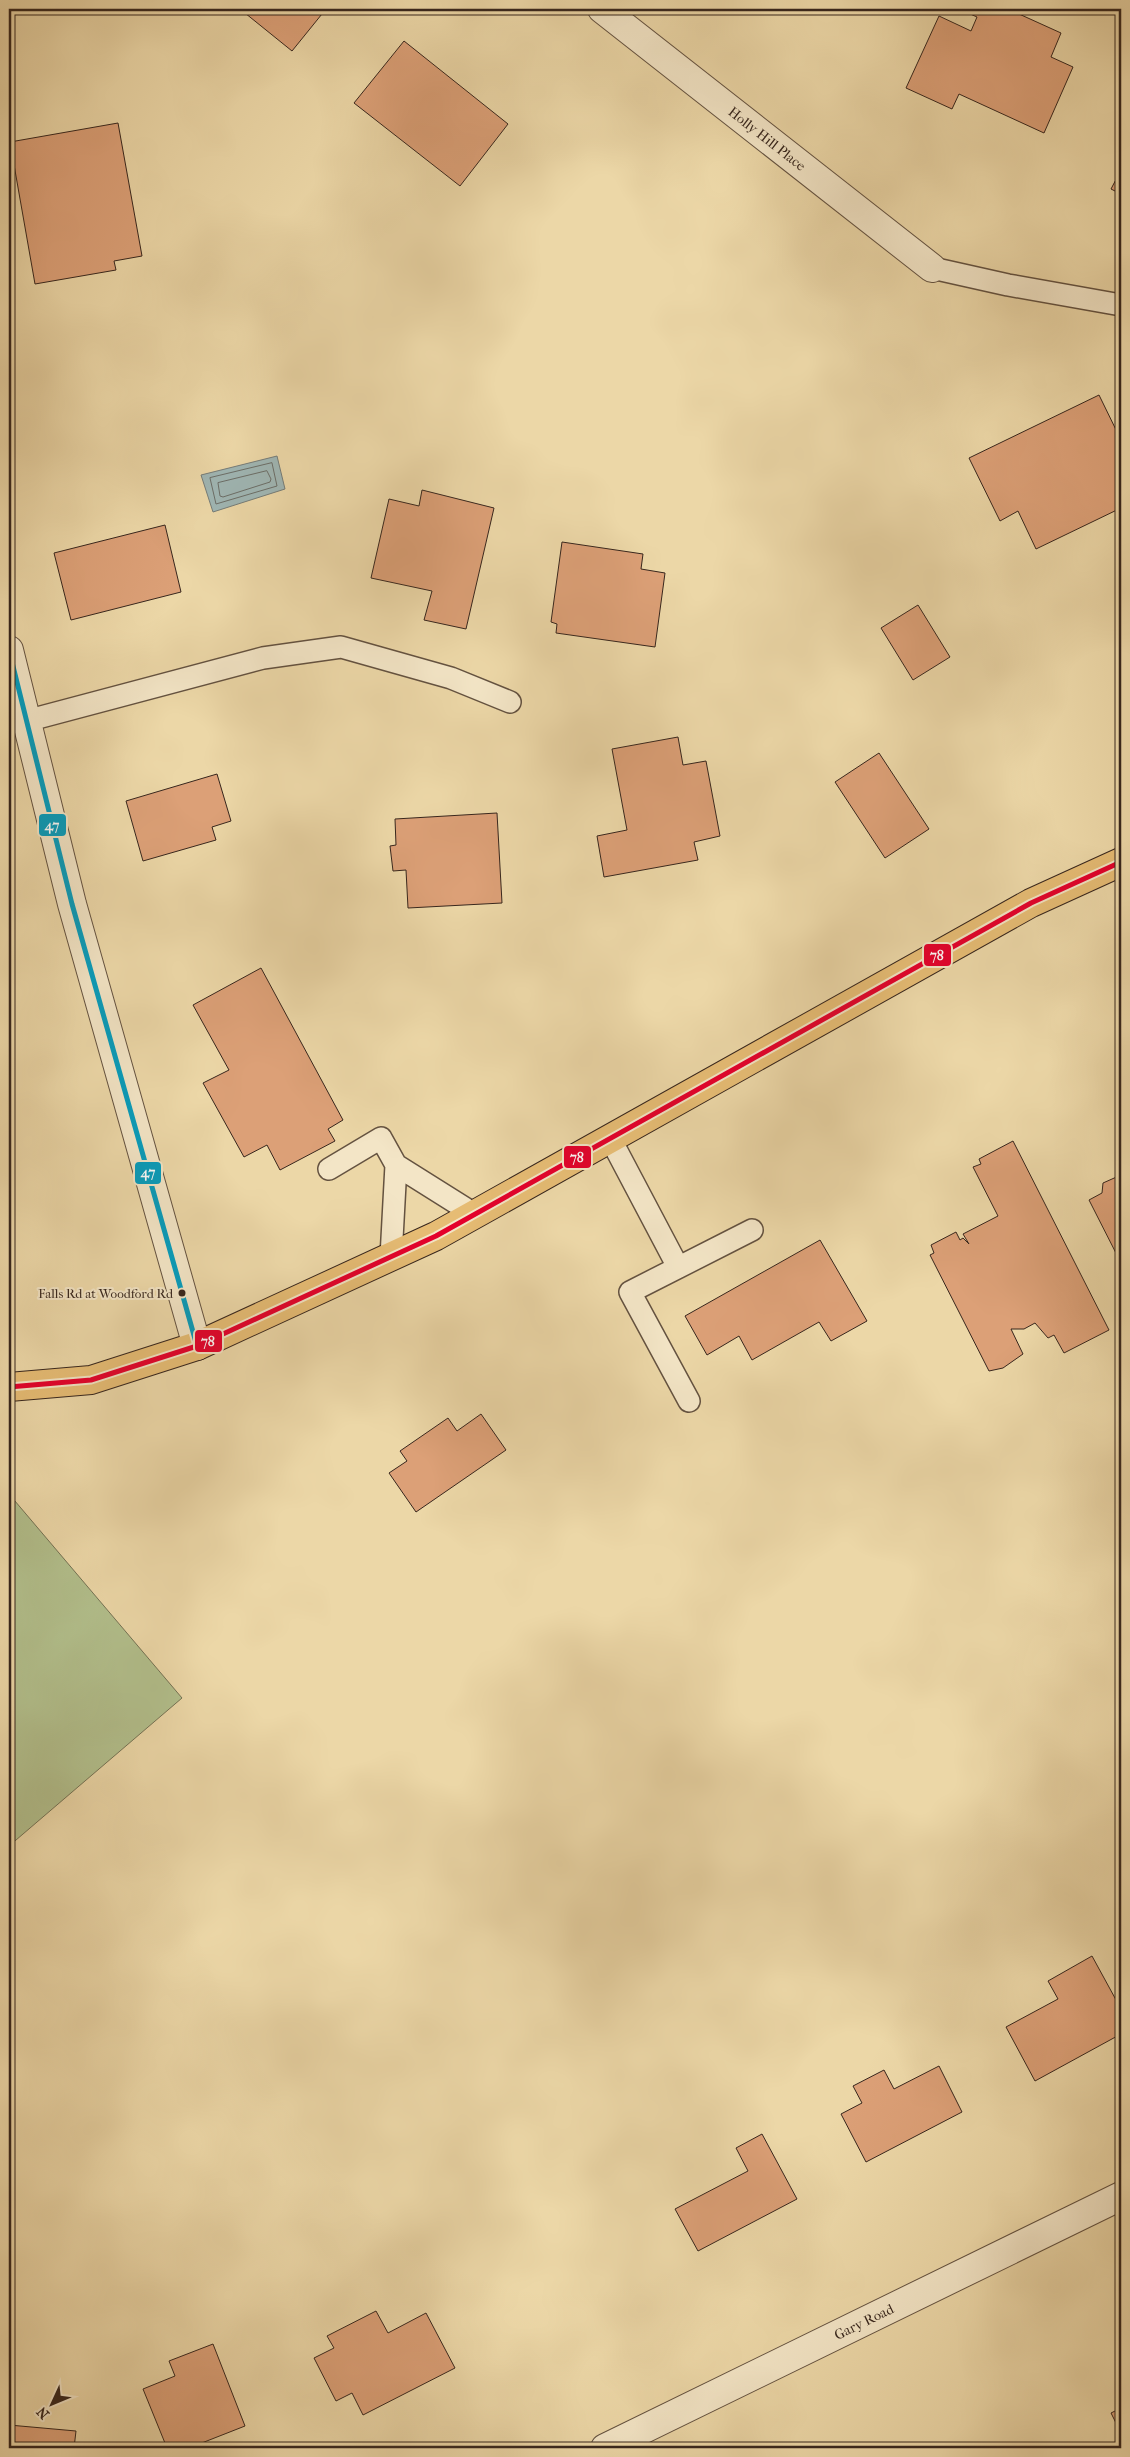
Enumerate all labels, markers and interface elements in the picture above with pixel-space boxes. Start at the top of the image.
street label: Holly Hill Place [725,103,809,174]
line badge: 47 [38,813,67,837]
text: 47 [44,817,60,834]
line badge: 78 [923,943,952,967]
text: 78 [929,947,944,964]
line badge: 78 [563,1145,592,1169]
text: 78 [569,1149,584,1166]
line badge: 47 [134,1161,162,1185]
text: 47 [140,1164,156,1181]
place label: Falls Rd at Woodford Rd [38,1286,174,1301]
marker: Falls Rd at Woodford Rd [177,1288,187,1298]
line badge: 78 [194,1329,223,1353]
text: 78 [200,1333,215,1350]
street label: Gary Road [831,2300,897,2343]
north arrow [28,2380,78,2430]
text: N [33,2403,53,2422]

